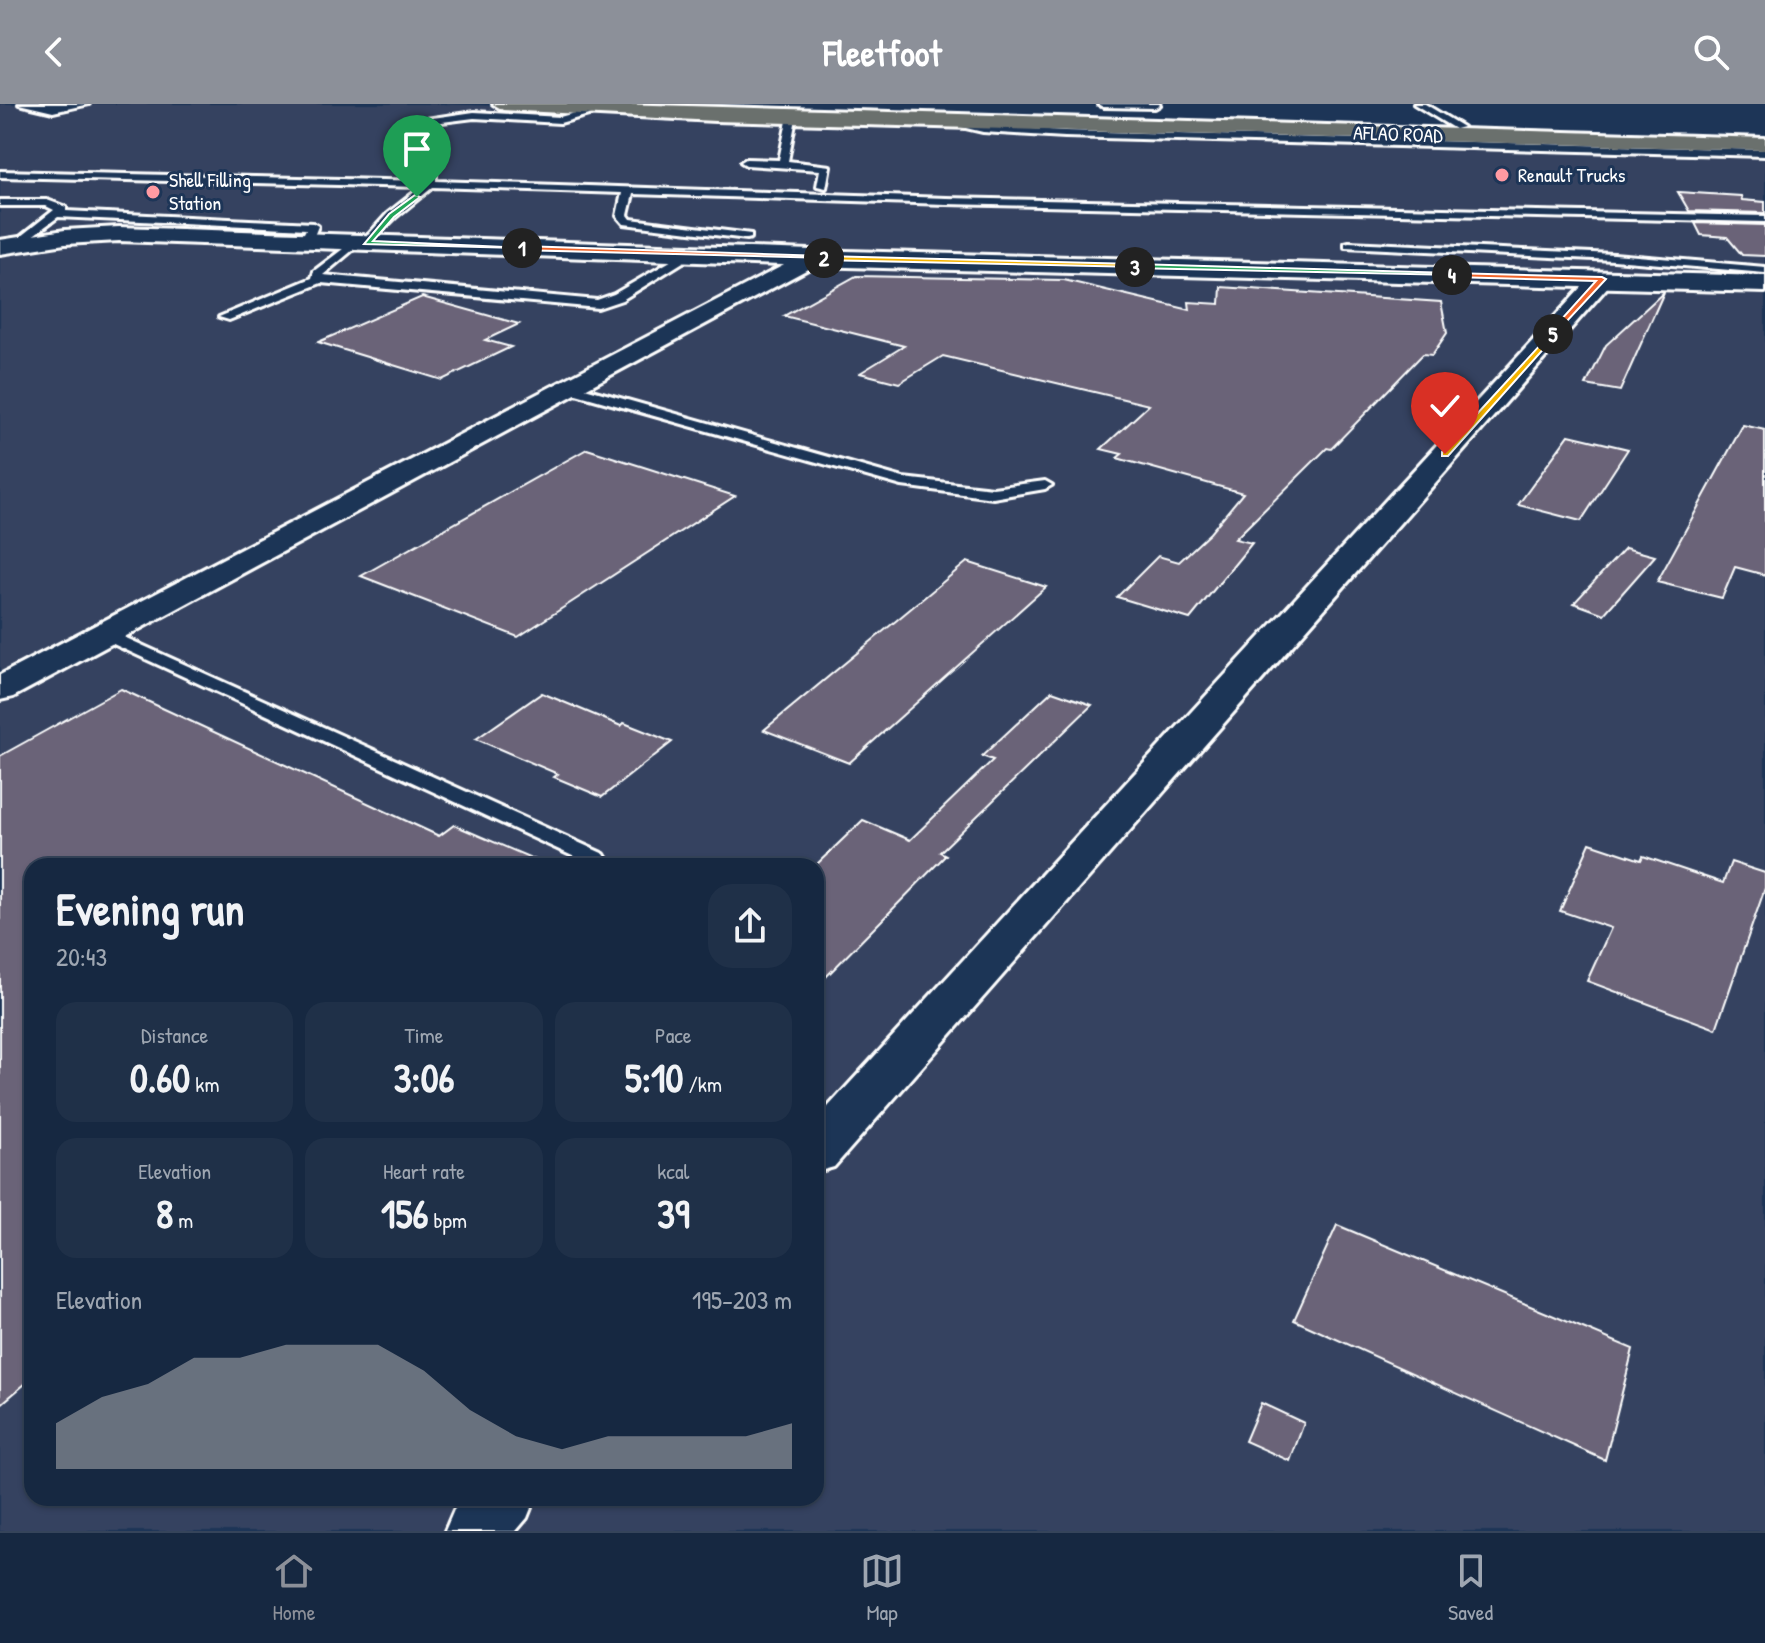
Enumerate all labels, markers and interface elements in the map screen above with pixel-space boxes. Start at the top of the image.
text: Fleetfoot [823,28,942,77]
icon: back [32,30,76,74]
icon: search [1689,30,1733,74]
pin [383,115,451,197]
street label: AFLAO ROAD [1353,118,1444,149]
icon: arrive [395,127,439,171]
place label: Renault Trucks [1518,161,1626,188]
place label: Shell Filling Station [169,166,251,216]
marker: Renault Trucks [1493,166,1511,184]
marker: Shell Filling Station [144,183,162,201]
pin: 1 [502,228,542,268]
text: 1 [518,233,526,263]
pin: 2 [804,238,844,278]
text: 2 [819,243,829,273]
pin: 3 [1115,247,1155,287]
text: 3 [1130,252,1140,282]
pin: 4 [1432,255,1472,295]
text: 4 [1448,260,1456,290]
pin: 5 [1533,314,1573,354]
text: 5 [1548,319,1558,349]
pin [1411,372,1479,454]
icon: check [1423,384,1467,428]
text: Evening run [56,879,244,939]
button: share [708,884,792,968]
text: 20:43 [56,939,107,974]
text: Distance [141,1020,208,1050]
text: Time [405,1020,443,1050]
text: Pace [655,1020,692,1050]
text: 0.60 [130,1050,190,1104]
text: 3:06 [393,1050,455,1104]
text: 5:10 [625,1050,683,1104]
text: km [190,1069,219,1099]
text: /km [683,1069,722,1099]
text: Elevation [138,1156,211,1186]
text: Heart rate [383,1156,465,1186]
text: kcal [657,1156,689,1186]
text: 8 [156,1186,173,1240]
text: 156 [381,1186,428,1240]
text: 39 [657,1186,690,1240]
text: m [173,1205,193,1235]
text: bpm [428,1205,467,1235]
text: Elevation [56,1282,142,1317]
text: 195–203 m [692,1282,792,1317]
tab: Home [272,1549,316,1627]
tab: Map [860,1549,904,1627]
tab: Saved [1448,1549,1493,1627]

